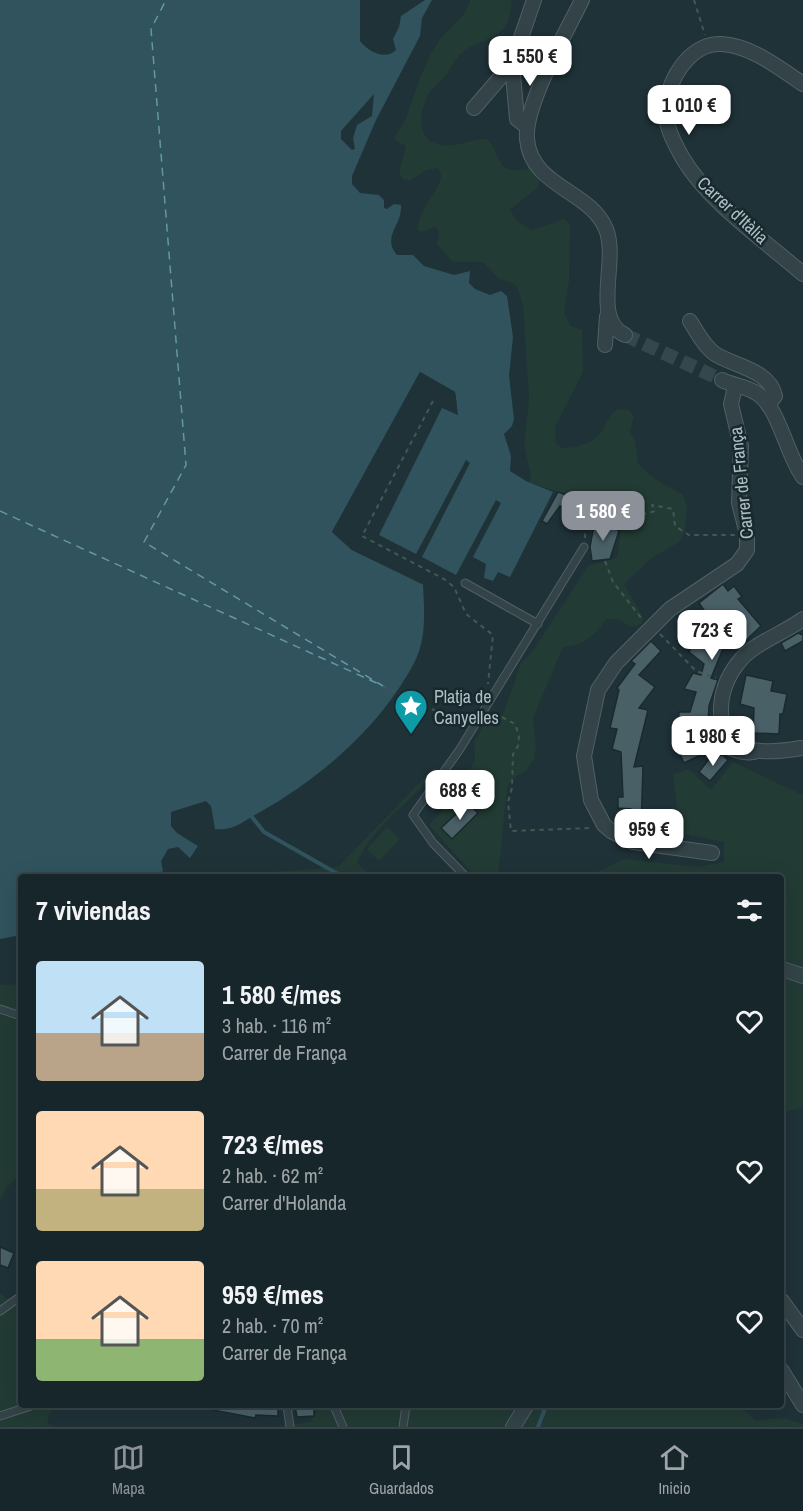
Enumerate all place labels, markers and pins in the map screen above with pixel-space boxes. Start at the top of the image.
pin: 1 550 € [475,36,585,87]
pin: 1 010 € [634,85,744,136]
pin: 1 580 € [548,491,658,542]
pin: 723 € [670,610,754,661]
place label: Platja de Canyelles [434,684,499,730]
place icon: Platja de Canyelles [393,688,429,735]
pin: 1 980 € [658,716,768,767]
pin: 688 € [418,770,502,821]
pin: 959 € [607,809,691,860]

